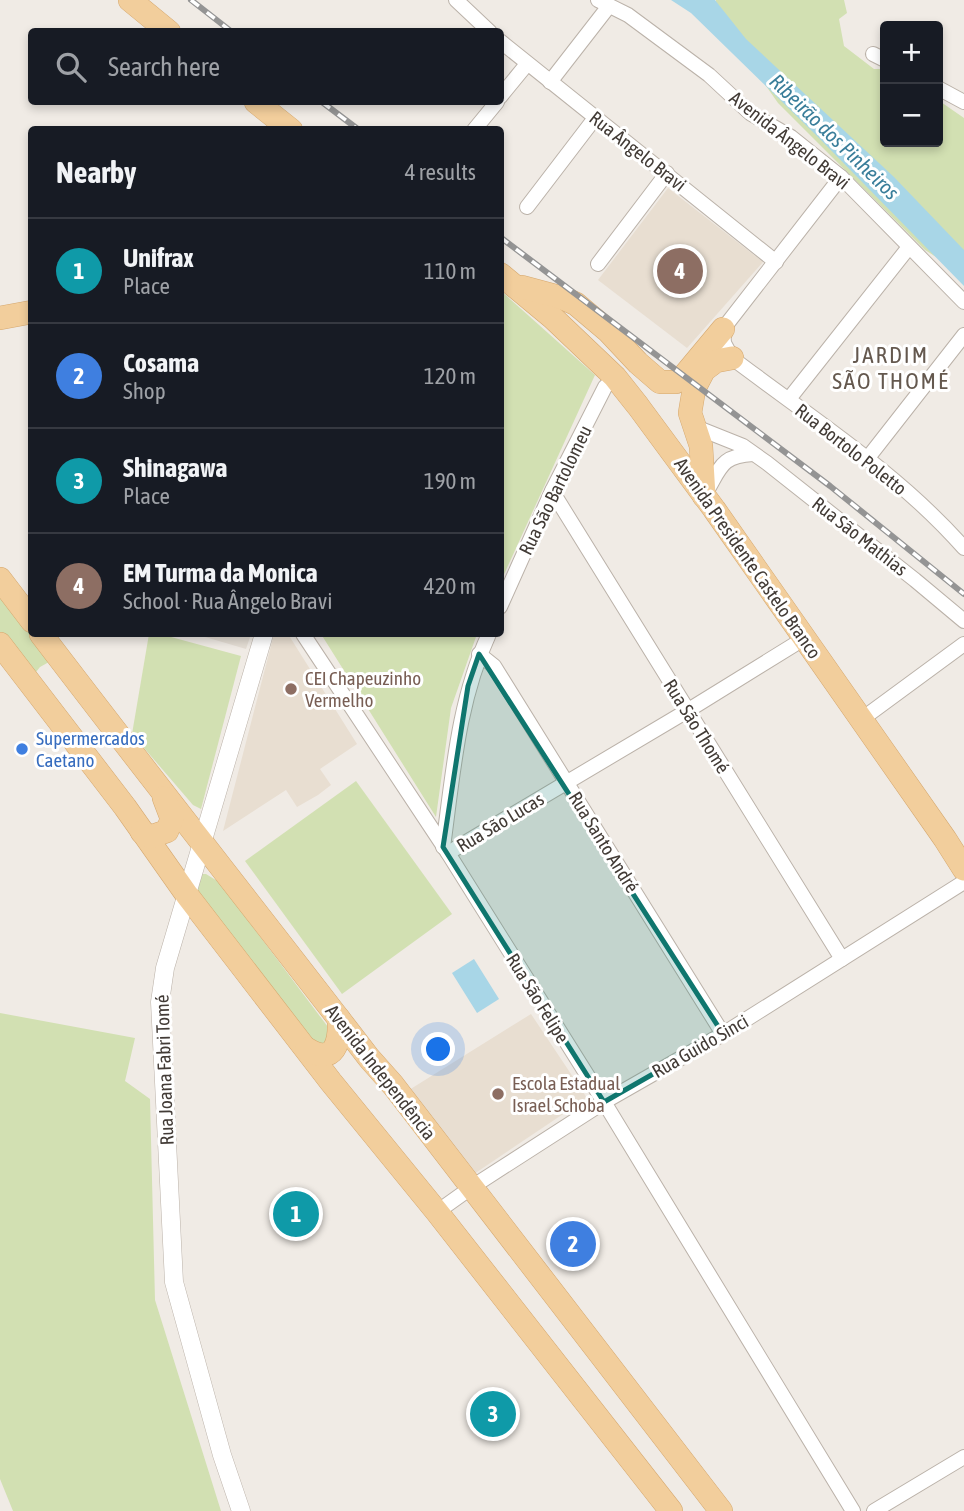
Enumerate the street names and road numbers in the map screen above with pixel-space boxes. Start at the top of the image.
street label: Avenida Ângelo Bravi [726,86,854,194]
street label: Rua Ângelo Bravi [585,106,691,196]
street label: Rua Bortolo Poletto [791,399,911,499]
street label: Rua São Bartolomeu [514,422,596,558]
street label: Avenida Presidente Castelo Branco [670,453,826,663]
street label: Rua São Mathias [808,492,912,580]
street label: Rua São Thomé [659,675,735,777]
street label: Rua São Lucas [453,787,548,857]
street label: Rua Santo André [564,788,644,896]
street label: Rua São Felipe [502,949,574,1047]
street label: Rua Joana Fabri Tomé [150,994,178,1146]
street label: Avenida Independência [321,1000,441,1144]
street label: Rua Guido Sinci [648,1010,752,1082]

